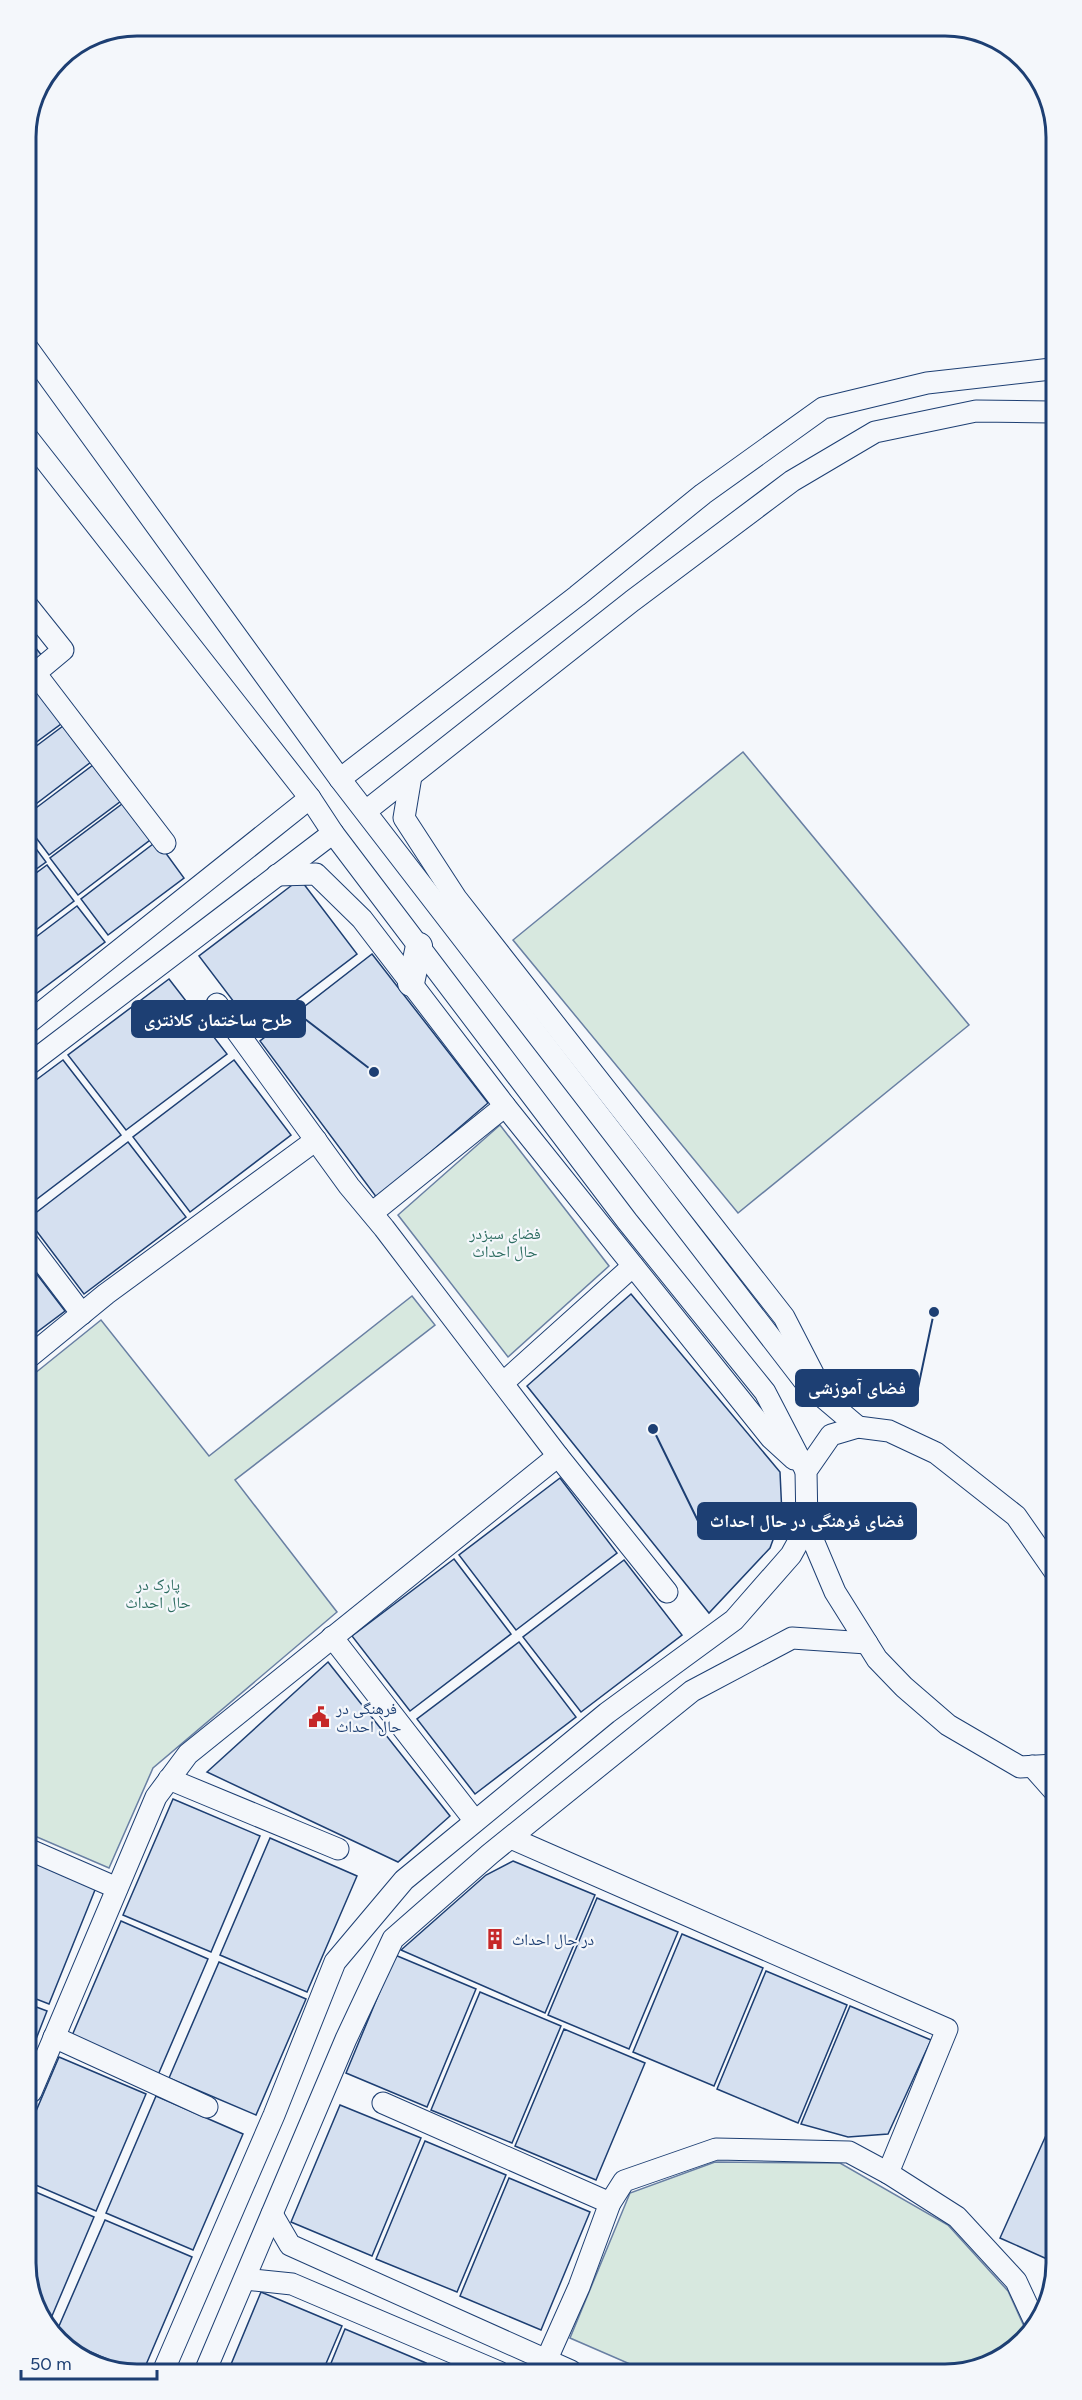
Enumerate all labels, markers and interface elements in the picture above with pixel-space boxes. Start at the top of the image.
callout: طرح ساختمان کلانتری [132,1001,305,1037]
text: طرح ساختمان کلانتری [144,1009,292,1031]
park label: فضای سبزدر حال احداث [468,1224,541,1262]
callout: فضای آموزشی [796,1370,918,1406]
text: فضای آموزشی [808,1377,906,1399]
callout: فضای فرهنگی در حال احداث [698,1503,916,1539]
text: فضای فرهنگی در حال احداث [710,1510,904,1532]
park label: پارک در حال احداث [125,1575,191,1613]
place label: فرهنگی در حال احداث [335,1699,401,1737]
public building icon: فرهنگی در حال احداث [307,1705,331,1729]
building icon: در حال احداث [483,1927,507,1951]
place label: در حال احداث [512,1930,594,1950]
scale bar [21,2343,158,2381]
text: 50 m [30,2353,72,2375]

